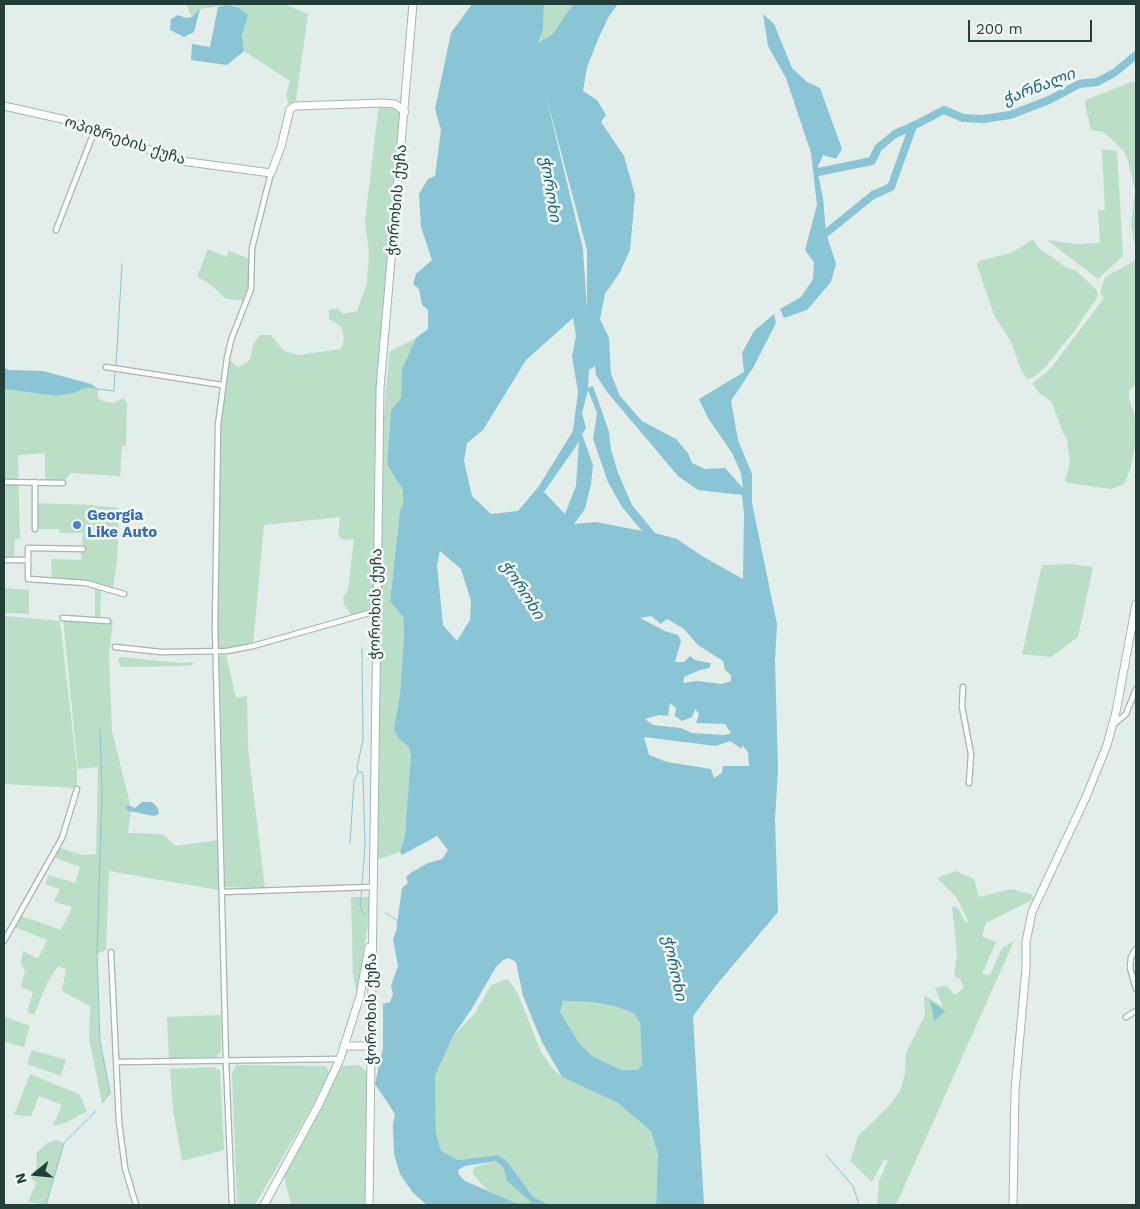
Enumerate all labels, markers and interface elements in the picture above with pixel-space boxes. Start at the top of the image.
scale bar [970,10,1094,42]
text: 200 m [976,20,1023,38]
water label: ჭარნალი [1000,64,1078,110]
street label: ოპიზრების ქუჩა [62,113,188,169]
street label: ჭოროხის ქუჩა [383,144,411,256]
water label: ჭოროხი [535,155,565,223]
place label: Georgia Like Auto [87,507,157,542]
marker: Georgia Like Auto [71,519,83,531]
street label: ჭოროხის ქუჩა [366,548,386,660]
water label: ჭოროხი [496,557,548,623]
water label: ჭოროხი [658,933,690,1003]
street label: ჭოროხის ქუჩა [363,953,381,1065]
north arrow [10,1149,60,1199]
text: N [11,1171,30,1186]

